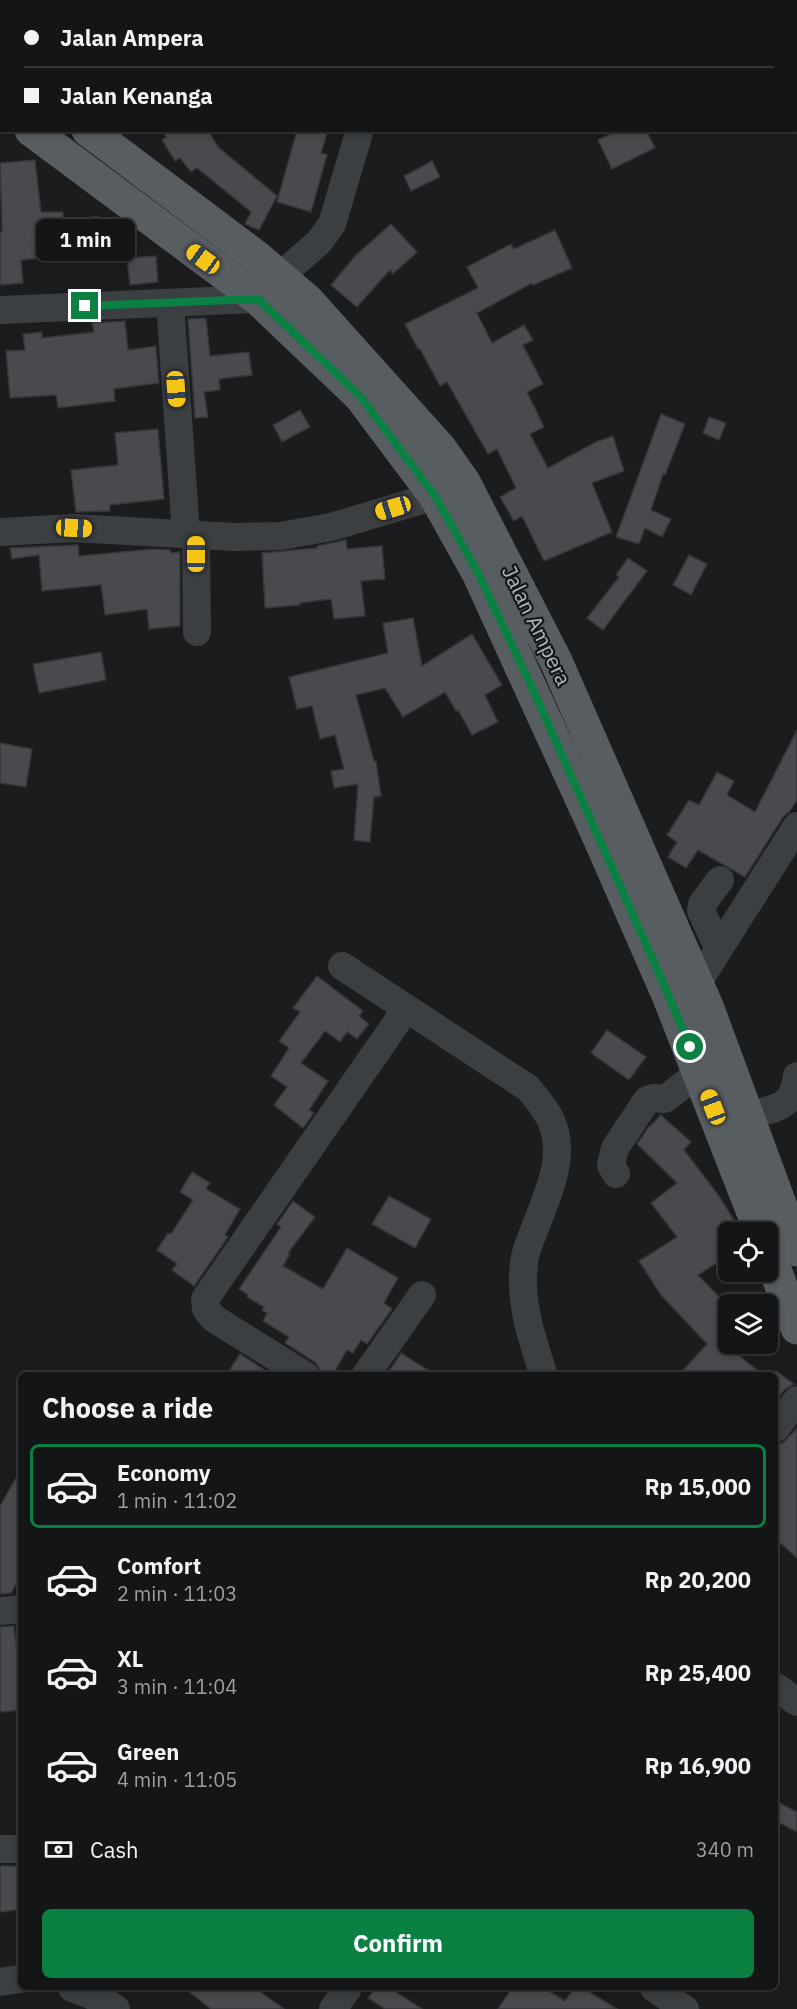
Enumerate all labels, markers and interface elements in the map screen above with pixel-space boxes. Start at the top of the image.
text: Jalan Ampera [60,23,204,52]
text: Jalan Kenanga [60,81,213,110]
callout: 1 min [36,219,134,261]
text: 1 min [59,226,112,253]
car [183,241,223,277]
route end [71,292,98,319]
car [166,370,186,408]
car [373,494,413,522]
car [56,518,92,538]
car [187,536,205,572]
street label: Jalan Ampera [496,560,578,690]
route start [676,1033,703,1060]
car [698,1087,728,1127]
map controls [718,1222,778,1354]
button: locate [718,1222,778,1282]
button: layers [718,1294,778,1354]
text: Choose a ride [42,1390,213,1425]
text: Economy [117,1458,211,1487]
icon: car [45,1459,99,1513]
text: Rp 15,000 [645,1472,751,1501]
text: 1 min · 11:02 [117,1487,237,1514]
text: Comfort [117,1551,201,1580]
icon: car [45,1552,99,1606]
text: Rp 20,200 [645,1565,751,1594]
text: 2 min · 11:03 [117,1580,237,1607]
text: XL [117,1644,143,1673]
icon: car [45,1645,99,1699]
text: Rp 25,400 [645,1658,751,1687]
text: 3 min · 11:04 [117,1673,237,1700]
text: Green [117,1737,179,1766]
icon: car [45,1738,99,1792]
text: Rp 16,900 [645,1751,751,1780]
text: 4 min · 11:05 [117,1766,237,1793]
icon: cash [42,1833,75,1866]
text: Cash [90,1835,139,1864]
text: 340 m [696,1836,754,1863]
button: Confirm [42,1909,754,1978]

